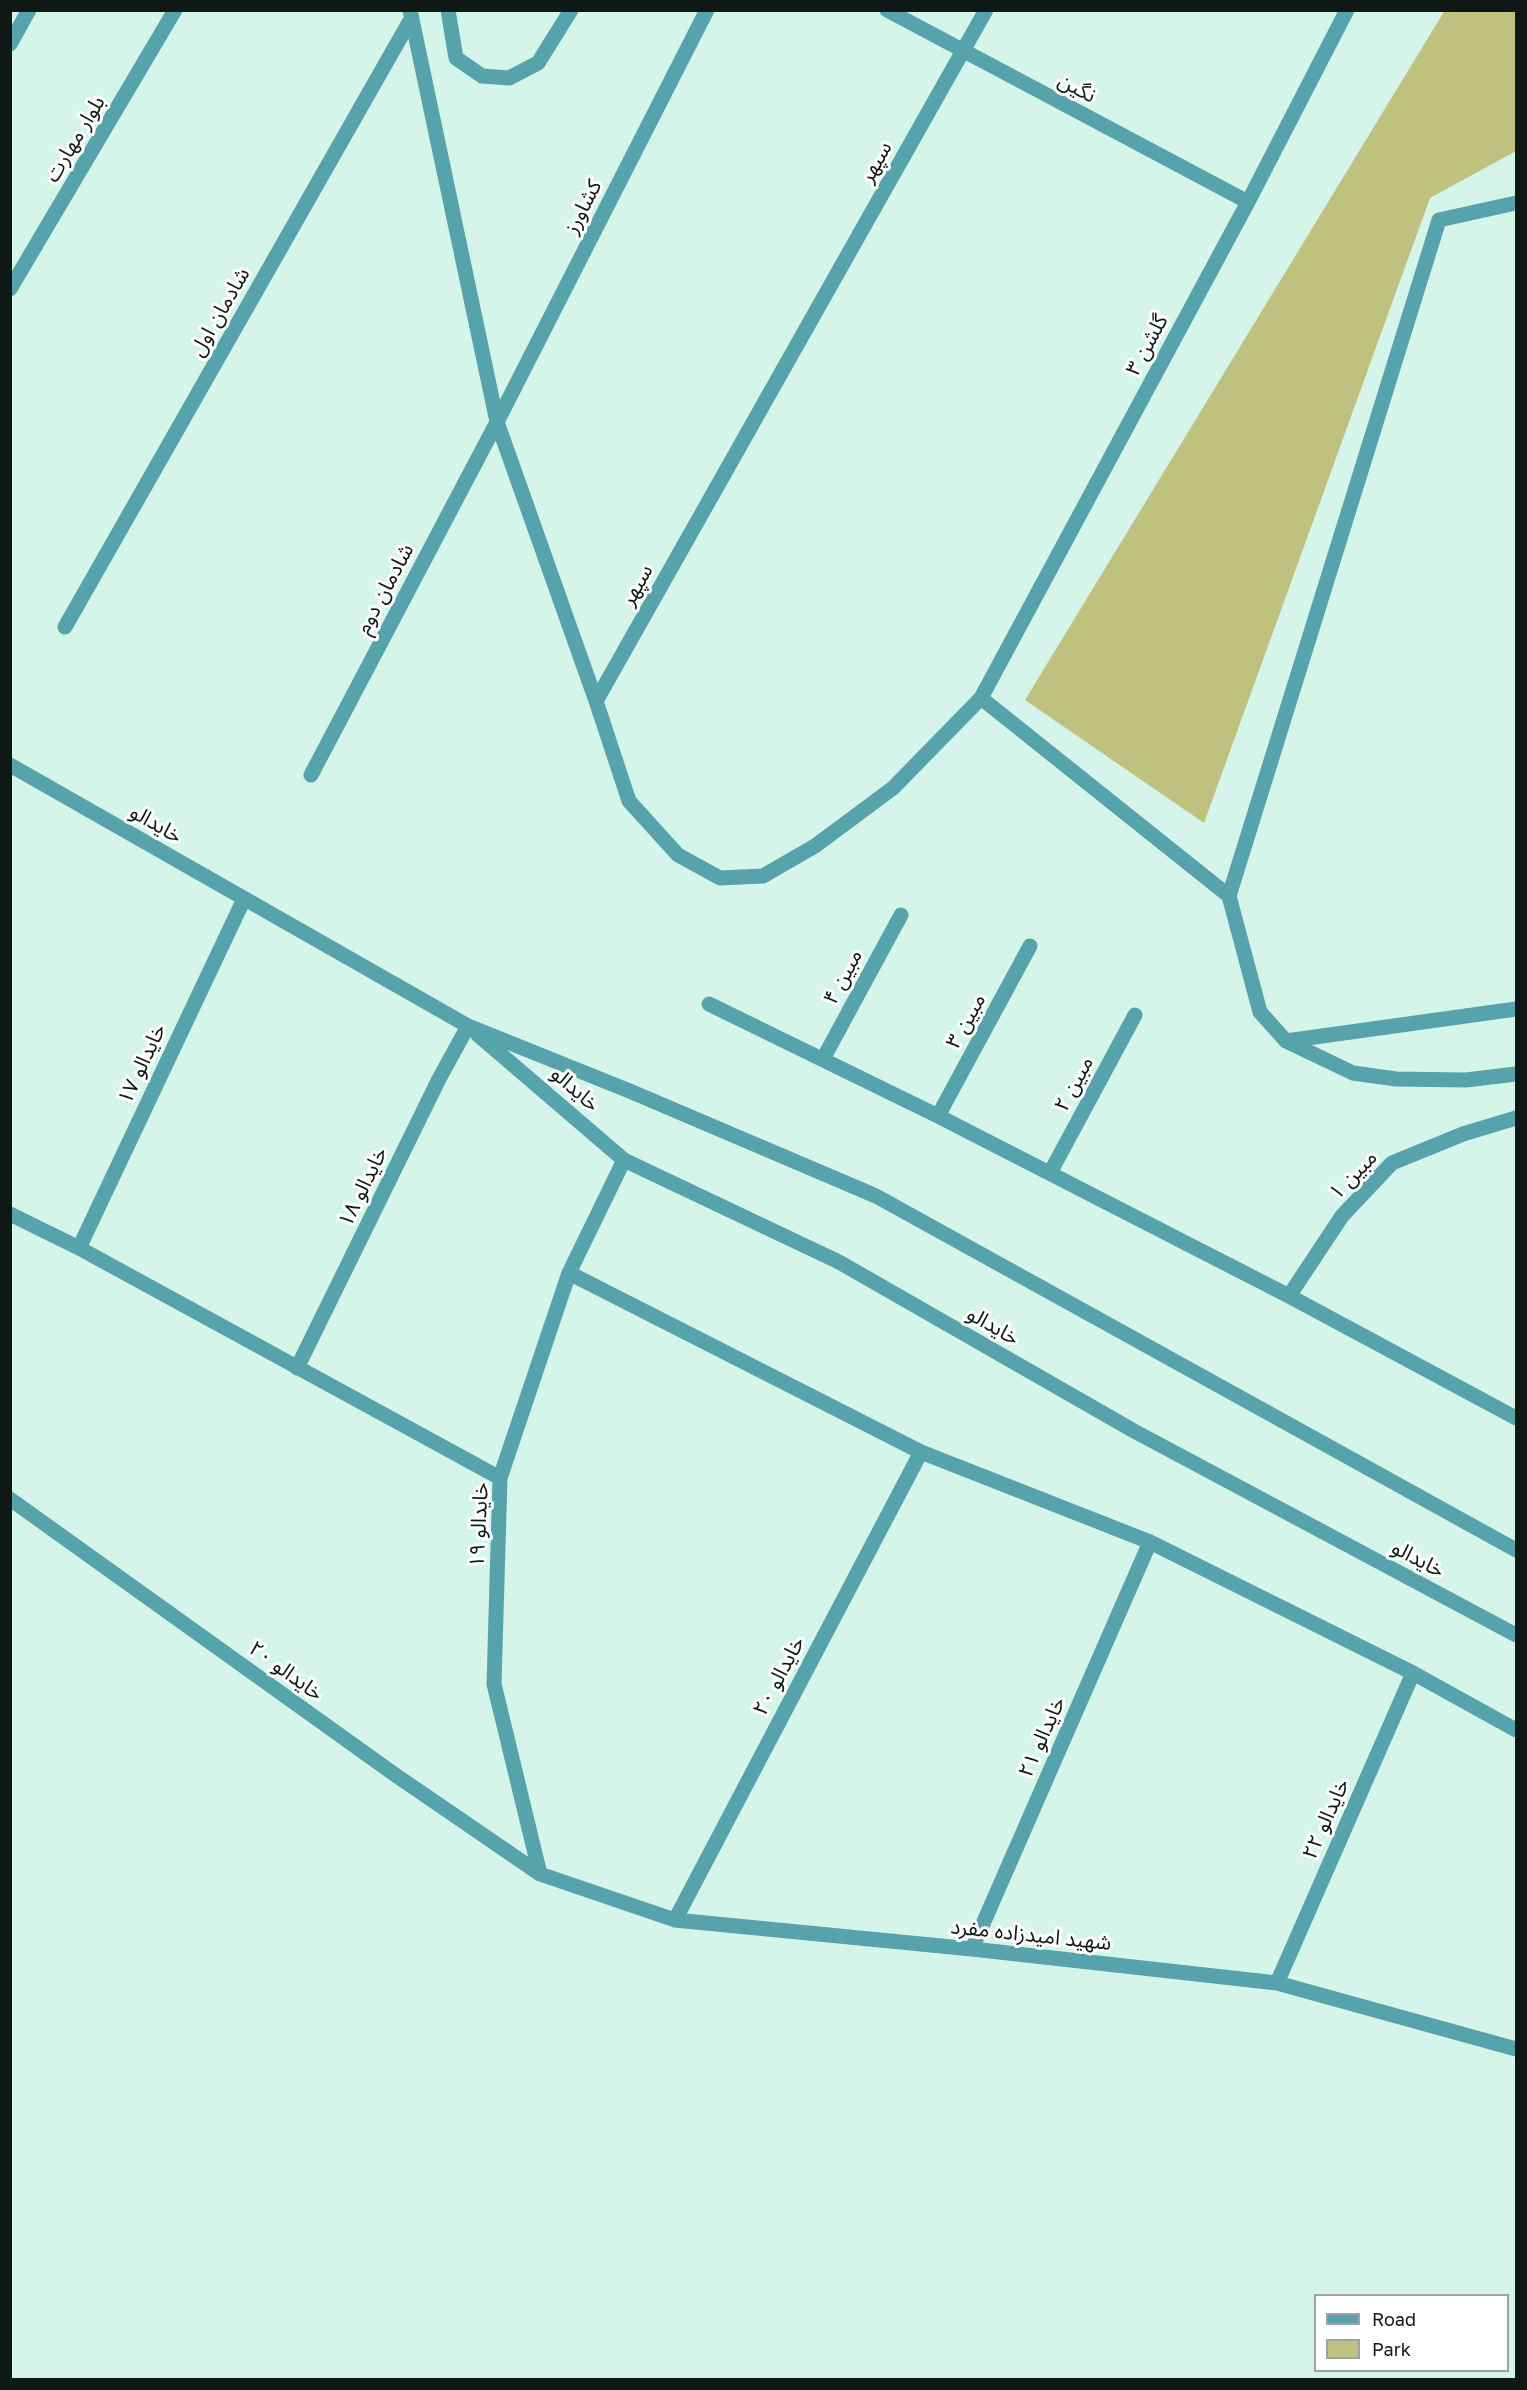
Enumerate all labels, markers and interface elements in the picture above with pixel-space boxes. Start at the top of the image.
street label: نگین [1054,68,1100,108]
street label: بلوار مهارت [39,91,111,187]
street label: سپهر [854,137,898,187]
street label: کشاورز [559,176,607,238]
street label: شادمان اول [185,263,255,361]
street label: گلشن ۳ [1121,310,1173,380]
street label: شادمان دوم [351,539,419,639]
street label: سپهر [615,560,659,610]
street label: خایدالو [125,799,187,849]
street label: مبین ۴ [818,945,868,1009]
street label: مبین ۳ [941,989,991,1053]
street label: خایدالو ۱۷ [112,1020,172,1108]
street label: مبین ۲ [1049,1052,1099,1116]
street label: خایدالو [545,1061,605,1117]
street label: خایدالو ۱۸ [333,1143,393,1231]
street label: مبین ۱ [1324,1145,1382,1205]
street label: خایدالو [962,1301,1024,1351]
street label: خایدالو ۱۹ [464,1482,494,1568]
street label: خایدالو [1387,1535,1449,1583]
street label: خایدالو ۲۰ [748,1632,810,1720]
street label: خایدالو ۲۰ [244,1636,328,1706]
street label: خایدالو ۲۱ [1013,1693,1071,1781]
street label: خایدالو ۲۲ [1297,1775,1355,1863]
street label: شهید امیدزاده مفرد [949,1914,1113,1956]
legend [1314,2294,1509,2372]
text: Road [1372,2308,1416,2330]
text: Park [1372,2338,1411,2360]

